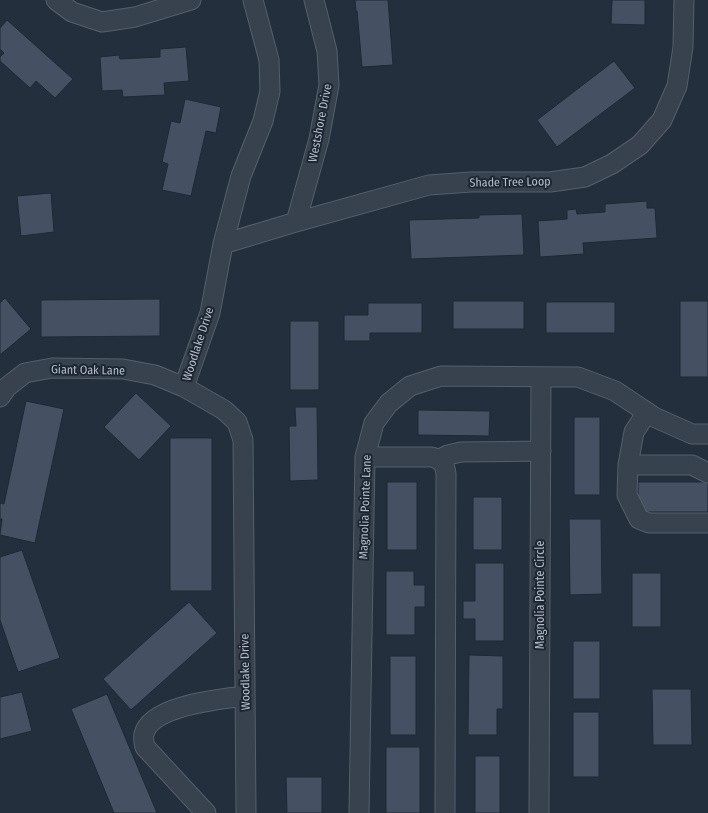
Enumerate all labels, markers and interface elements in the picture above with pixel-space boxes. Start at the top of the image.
street label: Westshore Drive [306,83,334,163]
street label: Shade Tree Loop [469,174,551,190]
street label: Woodlake Drive [180,305,217,383]
street label: Giant Oak Lane [51,362,125,378]
street label: Magnolia Pointe Lane [356,454,374,560]
street label: Magnolia Pointe Circle [533,541,547,649]
street label: Woodlake Drive [237,634,253,710]

